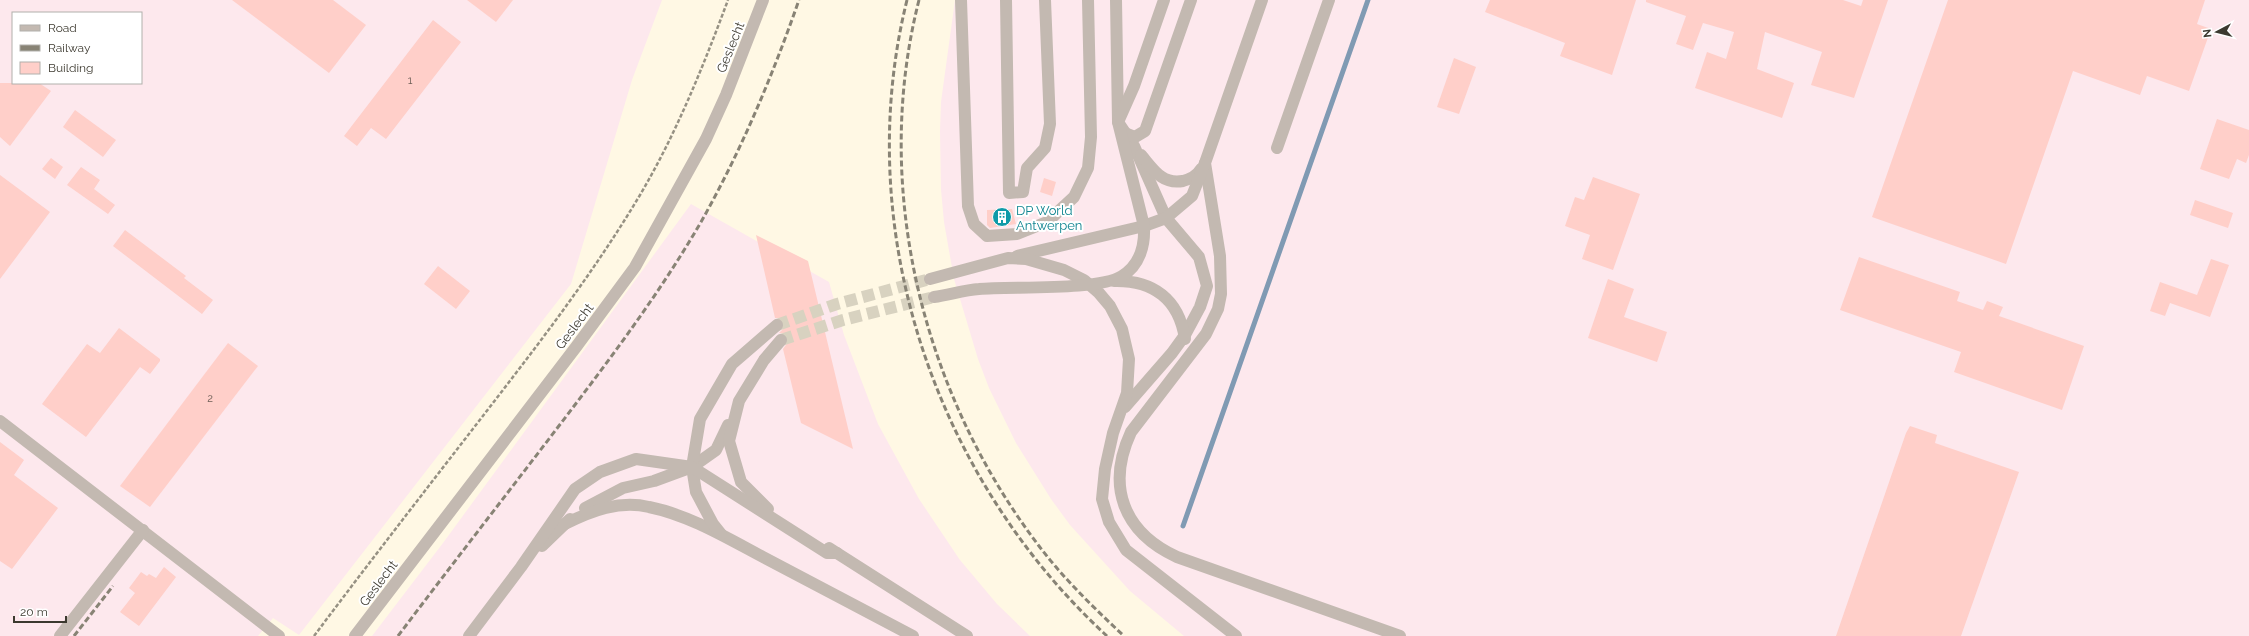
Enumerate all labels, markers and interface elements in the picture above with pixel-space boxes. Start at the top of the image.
legend [12,12,142,84]
north arrow [2197,12,2237,52]
street label: Geslecht [714,19,748,75]
text: Road [48,21,77,35]
text: N [2201,28,2215,38]
text: Railway [48,41,91,55]
text: Building [48,61,94,75]
house number: 1 [408,74,413,87]
place label: DP World Antwerpen [1016,203,1082,233]
building icon: DP World Antwerpen [991,206,1013,228]
street label: Geslecht [552,300,597,352]
house number: 2 [207,392,213,405]
street label: Geslecht [356,557,401,609]
scale bar [14,598,66,624]
text: 20 m [20,605,48,619]

